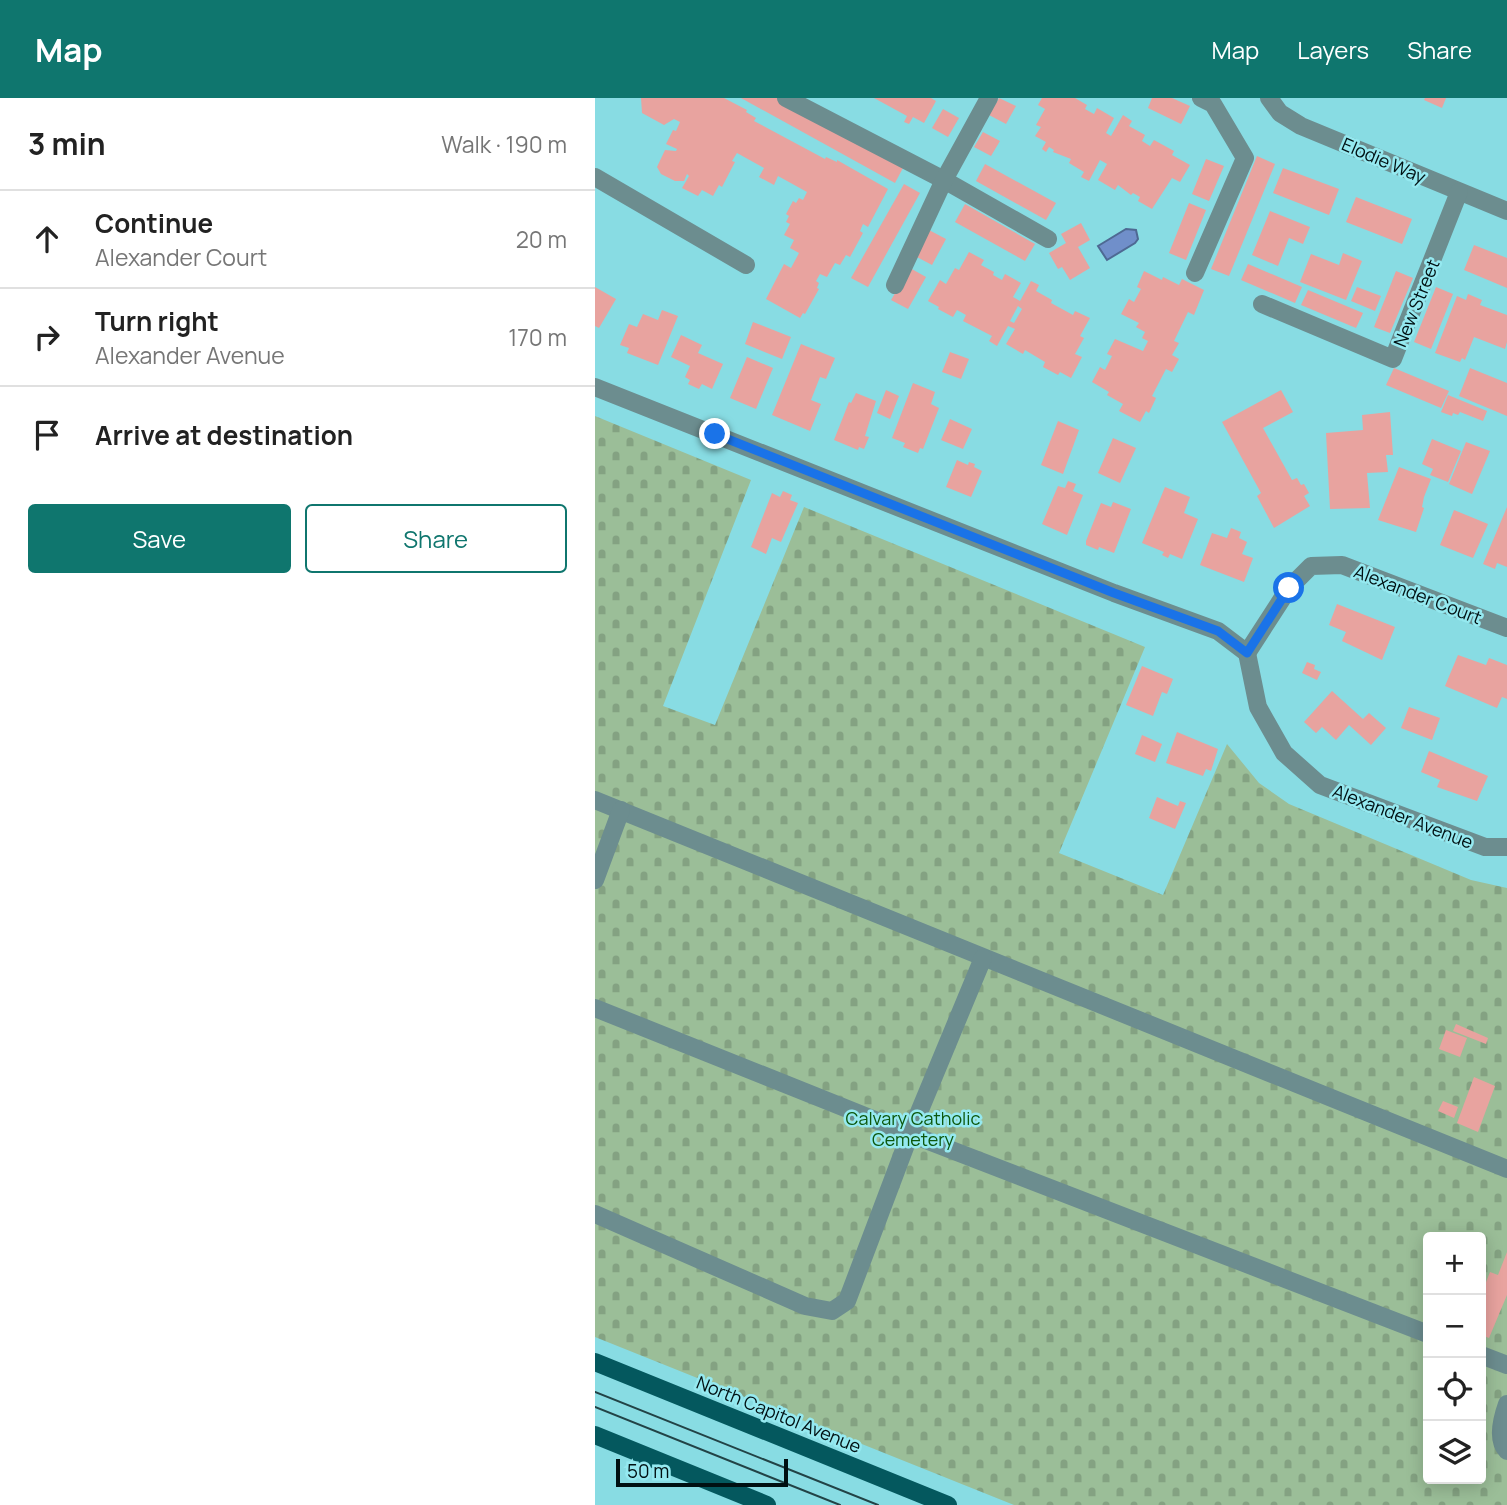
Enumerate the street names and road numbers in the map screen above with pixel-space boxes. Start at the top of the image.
street label: Elodie Way [1338,132,1430,189]
street label: New Street [1387,255,1445,351]
street label: Alexander Court [1351,559,1485,629]
street label: Alexander Avenue [1329,778,1477,854]
street label: North Capitol Avenue [693,1370,865,1458]

